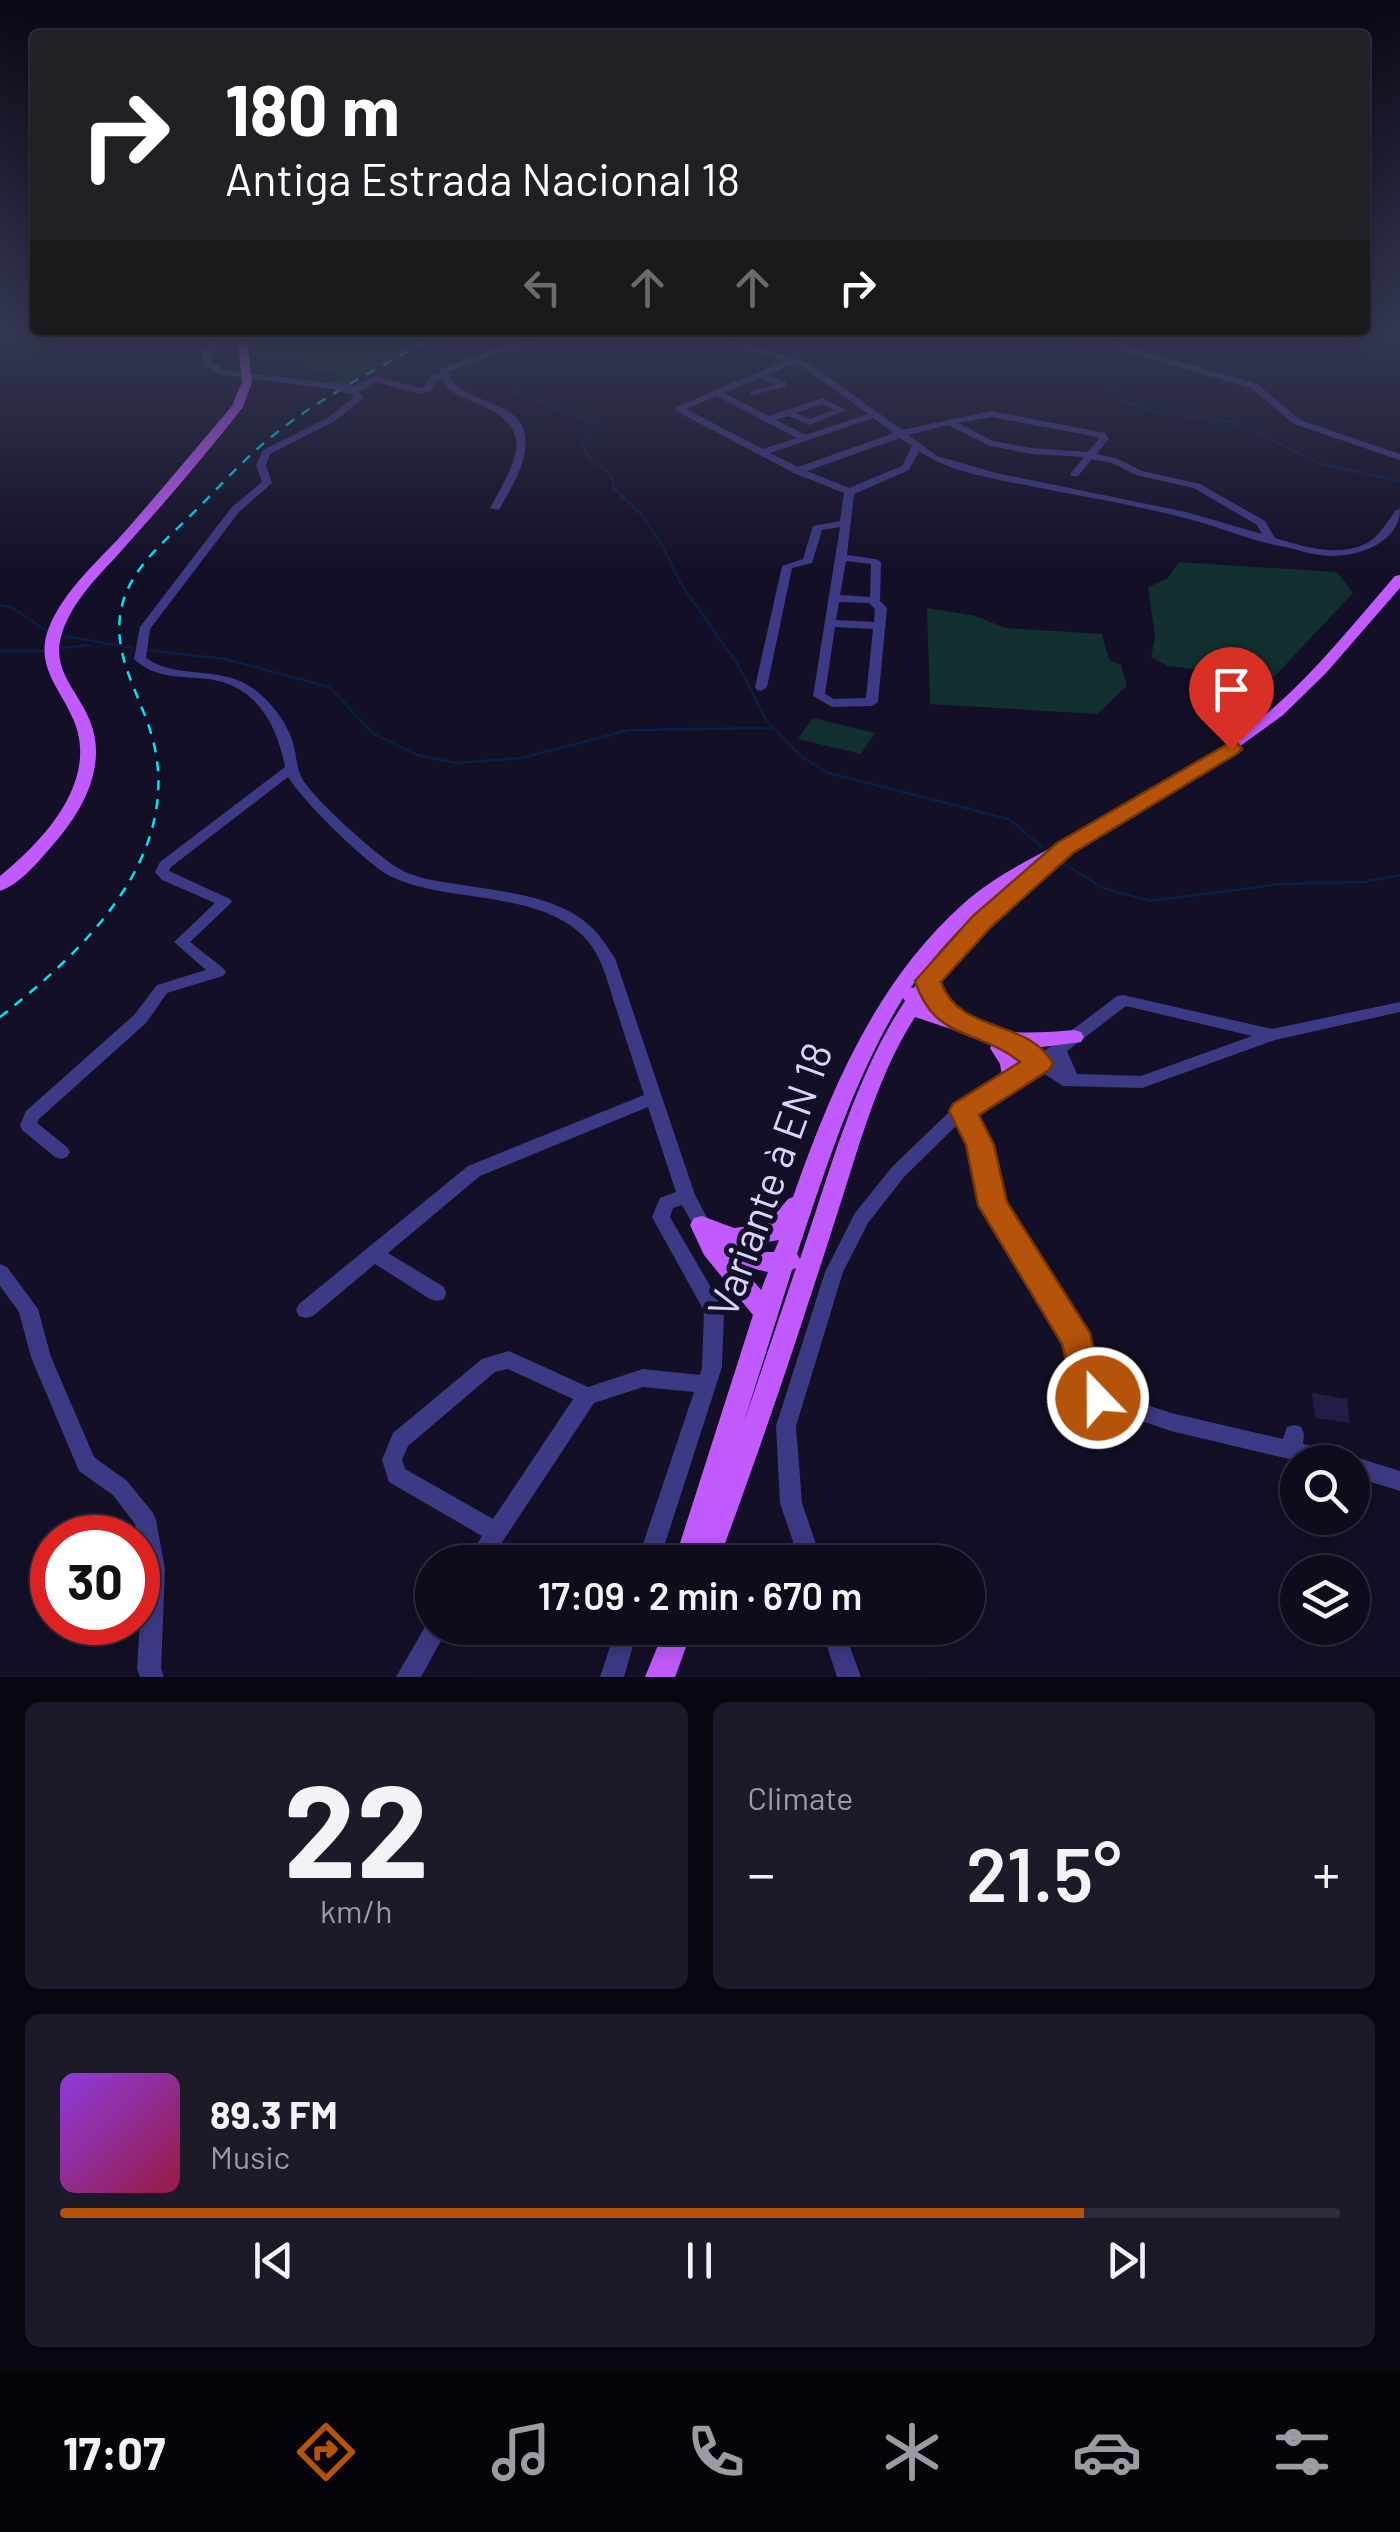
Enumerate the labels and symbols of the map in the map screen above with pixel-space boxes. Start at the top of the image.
pin [1189,647,1274,750]
street label: Variante à EN 18 [695,1035,841,1323]
position arrow [1046,1346,1150,1450]
speed limit sign: 30 [30,1515,160,1645]

